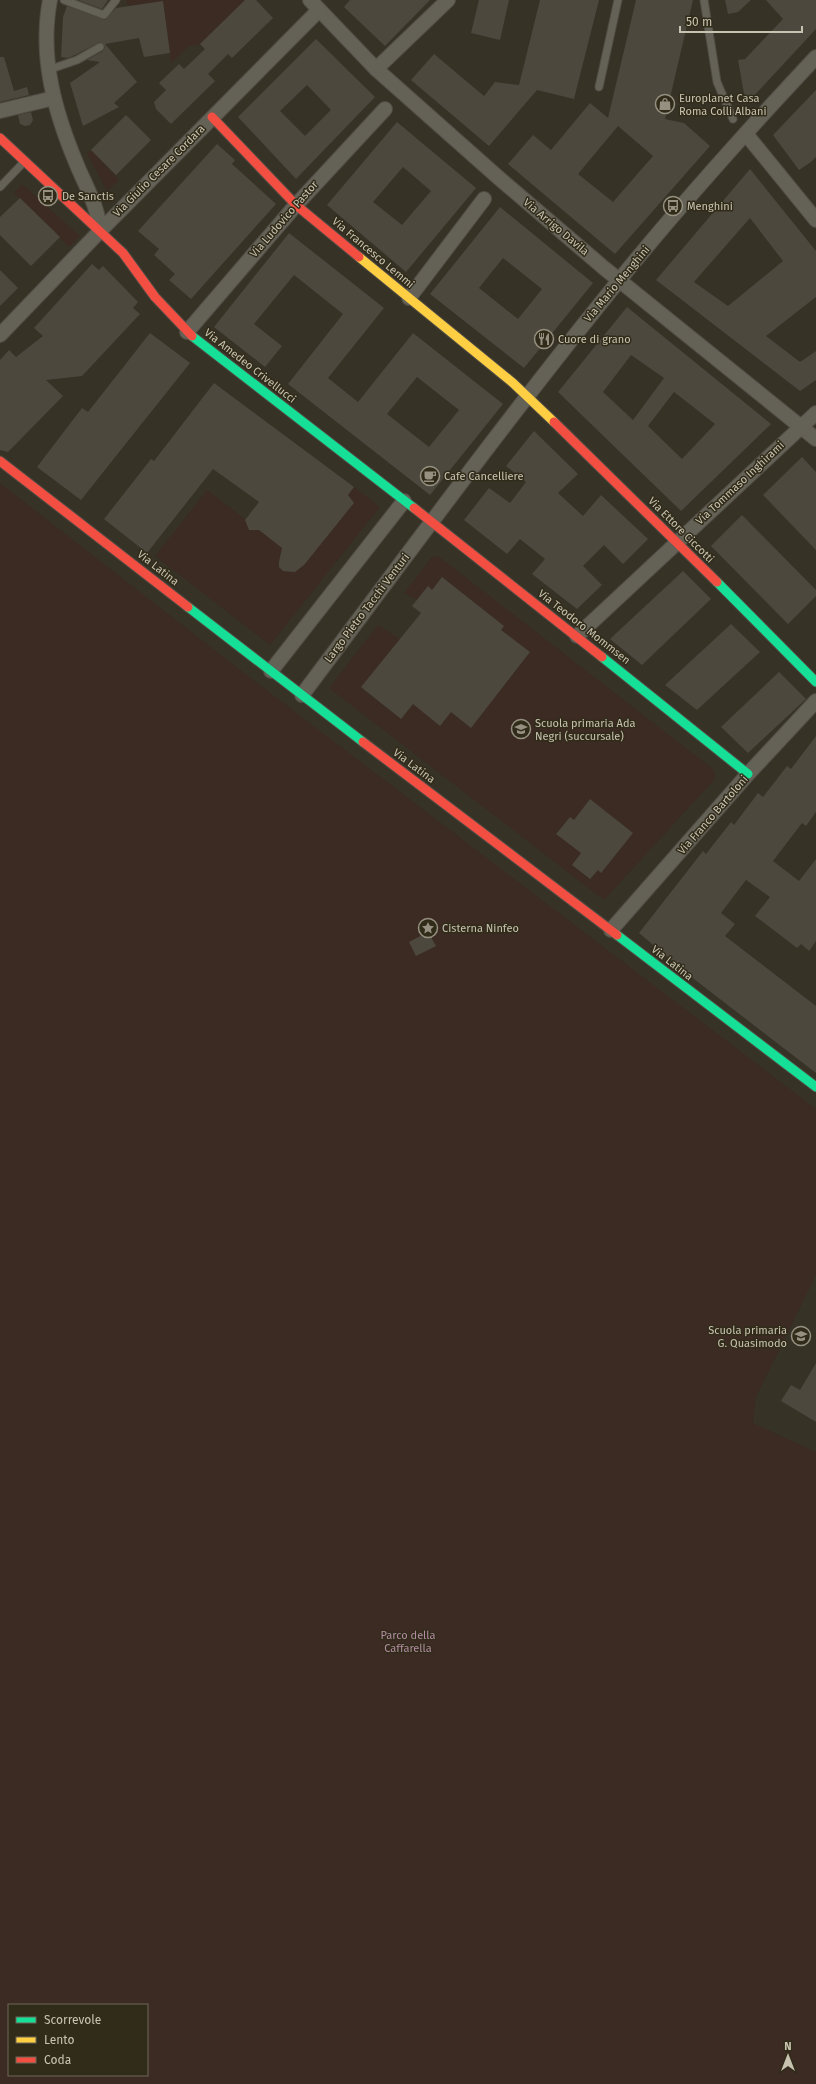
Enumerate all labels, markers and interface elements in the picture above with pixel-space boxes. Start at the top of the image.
scale bar [680,8,802,34]
text: 50 m [686,15,712,29]
place label: Europlanet Casa Roma Colli Albani [679,92,767,118]
shop icon: Europlanet Casa Roma Colli Albani [654,93,676,115]
street label: Via Giulio Cesare Cordara [110,122,208,220]
street label: Via Ludovico Pastor [247,178,321,260]
bus stop icon: De Sanctis [37,185,59,207]
place label: De Sanctis [62,190,114,203]
bus stop icon: Menghini [662,195,684,217]
street label: Via Arrigo Davila [521,196,591,258]
place label: Menghini [687,200,733,213]
street label: Via Francesco Lemmi [329,215,417,291]
street label: Via Mario Menghini [581,243,653,325]
street label: Via Amedeo Crivellucci [202,326,298,406]
restaurant icon: Cuore di grano [533,328,555,350]
place label: Cuore di grano [558,333,631,346]
street label: Via Tommaso Inghirami [693,439,787,527]
cafe icon: Cafe Cancelliere [419,465,441,487]
place label: Cafe Cancelliere [444,470,524,483]
street label: Via Ettore Ciccotti [645,494,717,566]
street label: Via Latina [135,548,181,588]
street label: Largo Pietro Tacchi Venturi [322,551,412,665]
street label: Via Teodoro Mommsen [535,587,633,667]
place label: Scuola primaria Ada Negri (succursale) [535,717,635,743]
school or university icon: Scuola primaria Ada Negri (succursale) [510,718,532,740]
street label: Via Latina [391,746,437,786]
street label: Via Franco Bartoloni [675,773,751,857]
place icon: Cisterna Ninfeo [417,917,439,939]
place label: Cisterna Ninfeo [442,922,519,935]
street label: Via Latina [649,943,695,983]
place label: Scuola primaria G. Quasimodo [708,1324,787,1350]
school or university icon: Scuola primaria G. Quasimodo [790,1325,812,1347]
park label: Parco della Caffarella [380,1629,436,1655]
legend [8,2004,148,2076]
text: Scorrevole [44,2013,101,2027]
text: Lento [44,2033,74,2047]
north arrow [768,2036,808,2076]
text: N [784,2040,792,2053]
text: Coda [44,2053,71,2067]

